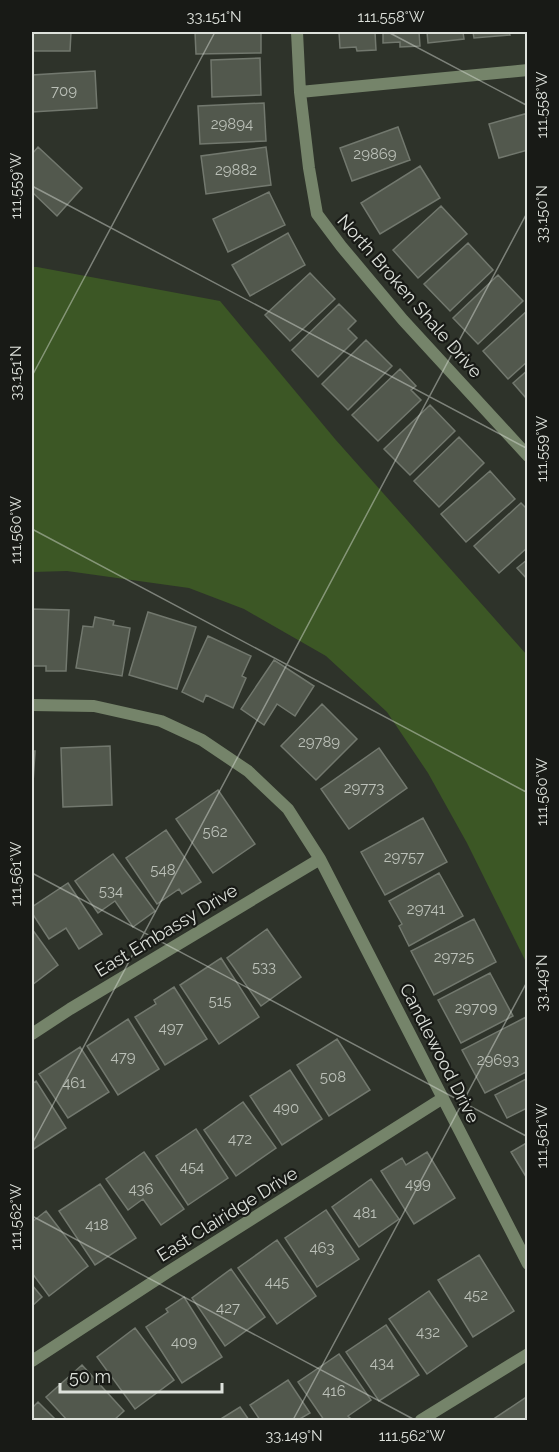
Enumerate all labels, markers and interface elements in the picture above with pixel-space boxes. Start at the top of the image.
text: 33.151°N [186,8,242,26]
text: 111.558°W [357,8,425,26]
text: 111.558°W [533,71,551,139]
house number: 709 [51,82,77,100]
house number: 29894 [211,115,253,133]
house number: 29869 [353,145,397,163]
text: 111.559°W [7,152,25,219]
house number: 29882 [215,161,257,179]
text: 33.150°N [533,185,551,243]
street label: North Broken Shale Drive [333,210,487,382]
text: 33.151°N [7,345,25,401]
text: 111.559°W [533,415,551,482]
text: 111.560°W [7,496,25,564]
house number: 29789 [298,733,340,751]
text: 111.560°W [533,758,551,826]
house number: 29773 [344,779,384,797]
house number: 562 [202,823,228,841]
text: 111.561°W [7,841,25,907]
house number: 29757 [384,848,424,866]
house number: 548 [150,861,176,879]
street label: East Embassy Drive [91,879,241,981]
house number: 534 [99,882,123,900]
house number: 29741 [407,900,446,918]
house number: 29725 [434,948,474,966]
text: 33.149°N [533,954,551,1012]
house number: 533 [252,958,276,976]
street label: Candlewood Drive [396,980,484,1127]
house number: 515 [209,992,231,1010]
house number: 29709 [455,999,497,1017]
house number: 497 [159,1019,183,1037]
house number: 479 [111,1048,136,1066]
house number: 29693 [477,1051,519,1069]
house number: 508 [320,1068,346,1086]
house number: 461 [62,1074,86,1092]
house number: 490 [273,1099,299,1117]
text: 111.561°W [533,1103,551,1169]
house number: 472 [228,1130,252,1148]
house number: 454 [180,1158,204,1176]
street label: East Clairidge Drive [153,1162,301,1266]
house number: 499 [405,1175,431,1193]
house number: 436 [128,1180,154,1198]
text: 111.562°W [7,1183,25,1250]
house number: 481 [353,1204,377,1222]
house number: 418 [85,1216,109,1234]
house number: 463 [309,1239,335,1257]
house number: 445 [265,1273,289,1291]
house number: 452 [464,1286,488,1304]
house number: 427 [216,1299,240,1317]
house number: 432 [416,1323,440,1341]
house number: 409 [171,1333,197,1351]
house number: 434 [370,1354,394,1372]
scale bar [60,1356,222,1394]
text: 50 m [69,1366,111,1387]
house number: 416 [322,1382,346,1400]
text: 33.149°N [265,1427,323,1445]
text: 111.562°W [379,1427,446,1445]

